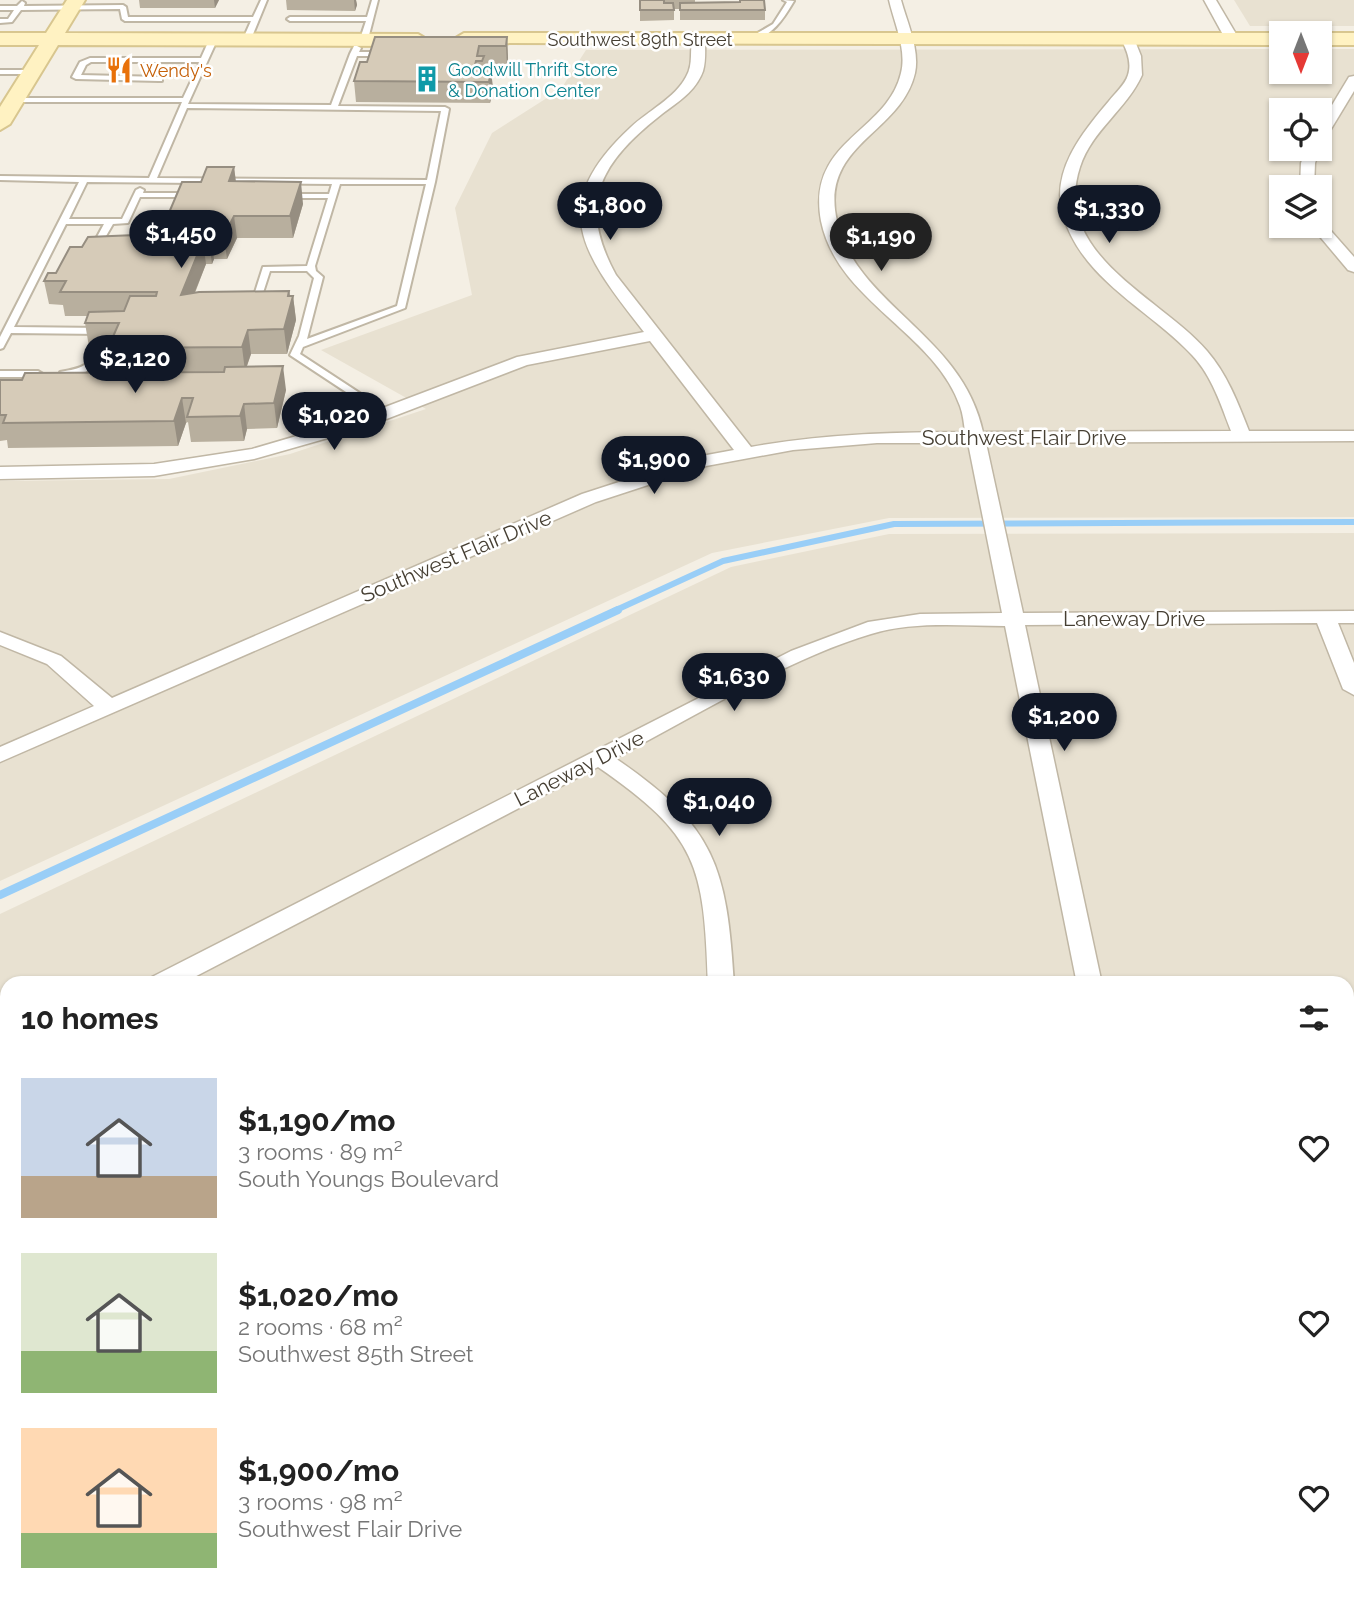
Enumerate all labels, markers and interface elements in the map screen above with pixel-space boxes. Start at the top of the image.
north arrow [1269,21,1332,84]
map controls [1269,21,1332,238]
street label: Southwest 89th Street [547,29,733,50]
restaurant icon: Wendy's [104,55,134,85]
place label: Goodwill Thrift Store & Donation Center [448,59,618,101]
place label: Wendy's [140,60,212,81]
building icon: Goodwill Thrift Store & Donation Center [412,64,442,94]
button: locate [1269,98,1332,161]
button: layers [1269,175,1332,238]
pin: $1,800 [553,182,667,242]
pin: $1,330 [1052,186,1166,245]
text: $1,800 [573,191,647,218]
text: $1,330 [1073,194,1145,221]
pin: $1,450 [124,210,238,270]
pin: $1,190 [824,214,938,273]
text: $1,450 [145,219,217,246]
text: $1,190 [846,222,916,249]
pin: $2,120 [78,336,192,395]
text: $2,120 [99,344,171,371]
pin: $1,020 [277,392,391,452]
text: $1,020 [298,401,370,428]
street label: Southwest Flair Drive [922,425,1126,450]
pin: $1,900 [597,436,711,496]
text: $1,900 [617,445,691,472]
street label: Southwest Flair Drive [357,504,555,608]
street label: Laneway Drive [1063,606,1205,631]
pin: $1,630 [677,654,791,713]
text: $1,630 [698,662,770,689]
pin: $1,200 [1007,694,1121,753]
text: $1,200 [1028,702,1100,729]
street label: Laneway Drive [510,725,648,811]
pin: $1,040 [662,778,776,838]
text: $1,040 [683,787,755,814]
icon: filters [1295,999,1333,1037]
text: 10 homes [21,1001,158,1036]
text: $1,190/mo [238,1103,395,1138]
icon: home [77,1106,161,1190]
icon: heart [1295,1129,1333,1167]
text: 3 rooms · 89 m² [238,1138,403,1165]
text: South Youngs Boulevard [238,1165,499,1192]
text: $1,020/mo [238,1278,398,1313]
icon: home [77,1281,161,1365]
icon: heart [1295,1304,1333,1342]
text: 2 rooms · 68 m² [238,1313,403,1340]
text: Southwest 85th Street [238,1340,474,1367]
text: $1,900/mo [238,1453,399,1488]
icon: home [77,1456,161,1540]
icon: heart [1295,1479,1333,1517]
text: 3 rooms · 98 m² [238,1488,403,1515]
text: Southwest Flair Drive [238,1515,462,1542]

